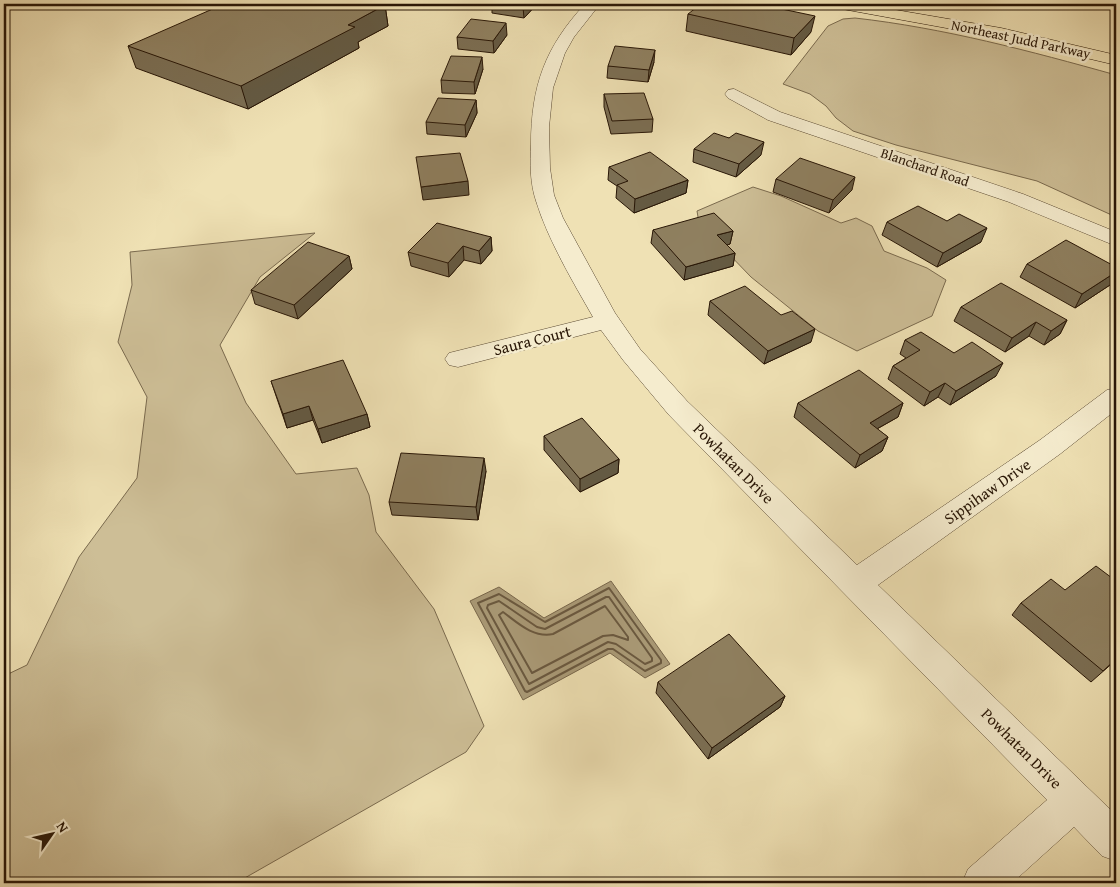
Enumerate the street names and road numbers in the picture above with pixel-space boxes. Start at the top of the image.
street label: Northeast Judd Parkway [949,14,1093,64]
street label: Blanchard Road [878,143,972,192]
street label: Saura Court [491,319,574,361]
street label: Powhatan Drive [688,417,780,509]
street label: Sippihaw Drive [939,452,1035,530]
street label: Powhatan Drive [976,702,1068,794]

